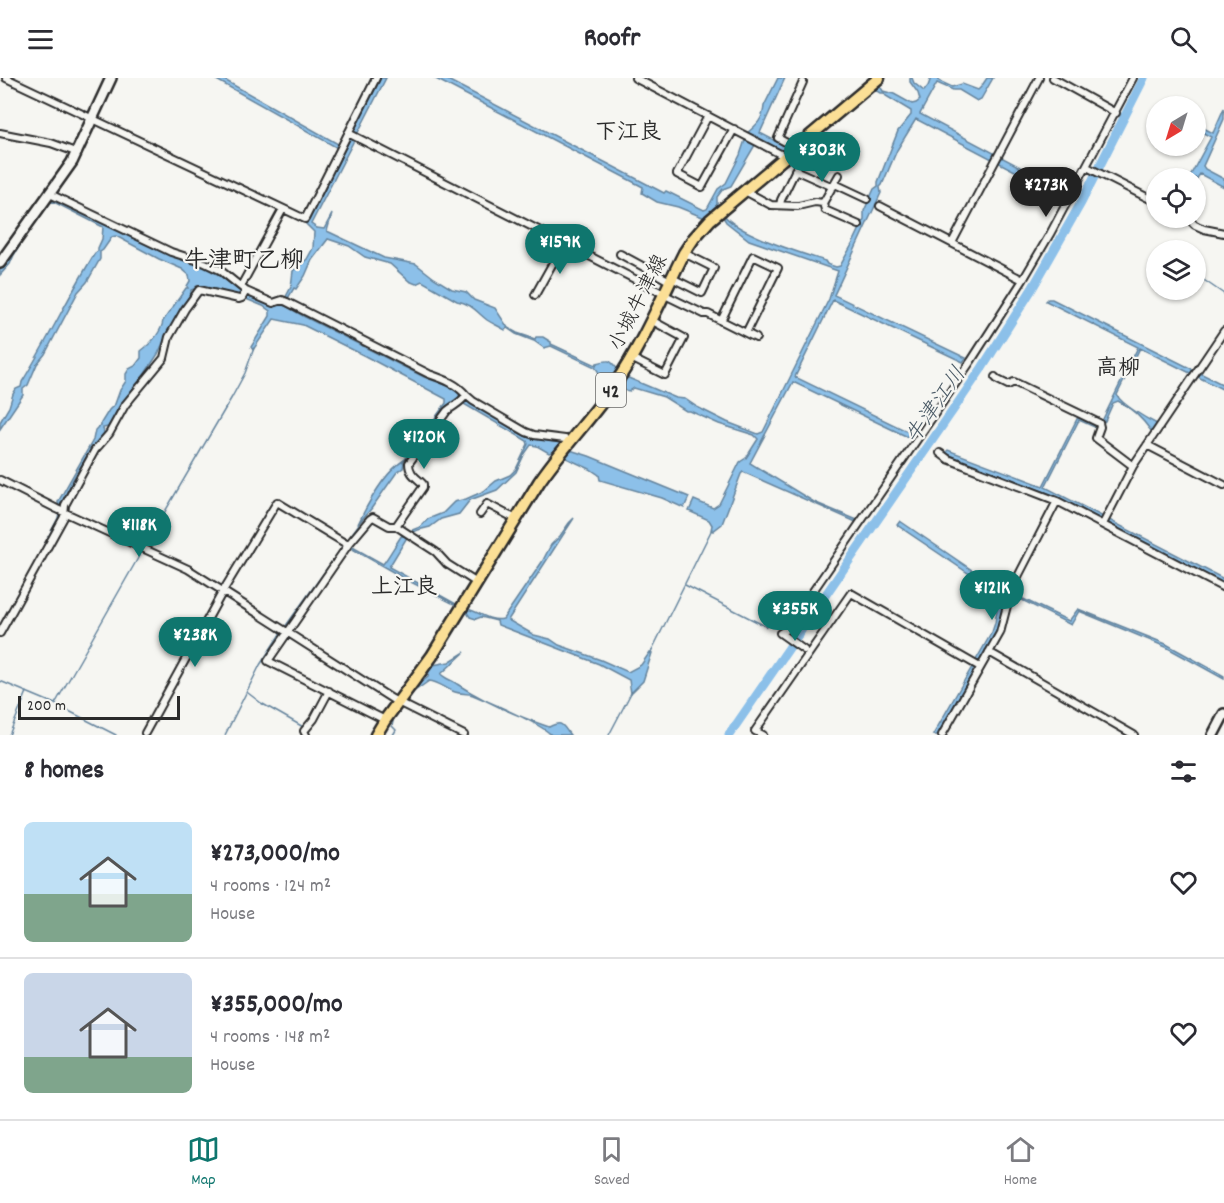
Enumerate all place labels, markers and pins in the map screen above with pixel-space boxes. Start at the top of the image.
pin: ¥303K [780,132,864,183]
pin: ¥273K [1004,167,1088,218]
pin: ¥159K [518,224,602,275]
pin: ¥120K [382,419,466,470]
pin: ¥118K [97,507,181,558]
pin: ¥121K [950,570,1034,621]
pin: ¥355K [753,591,837,642]
pin: ¥238K [153,617,237,668]

